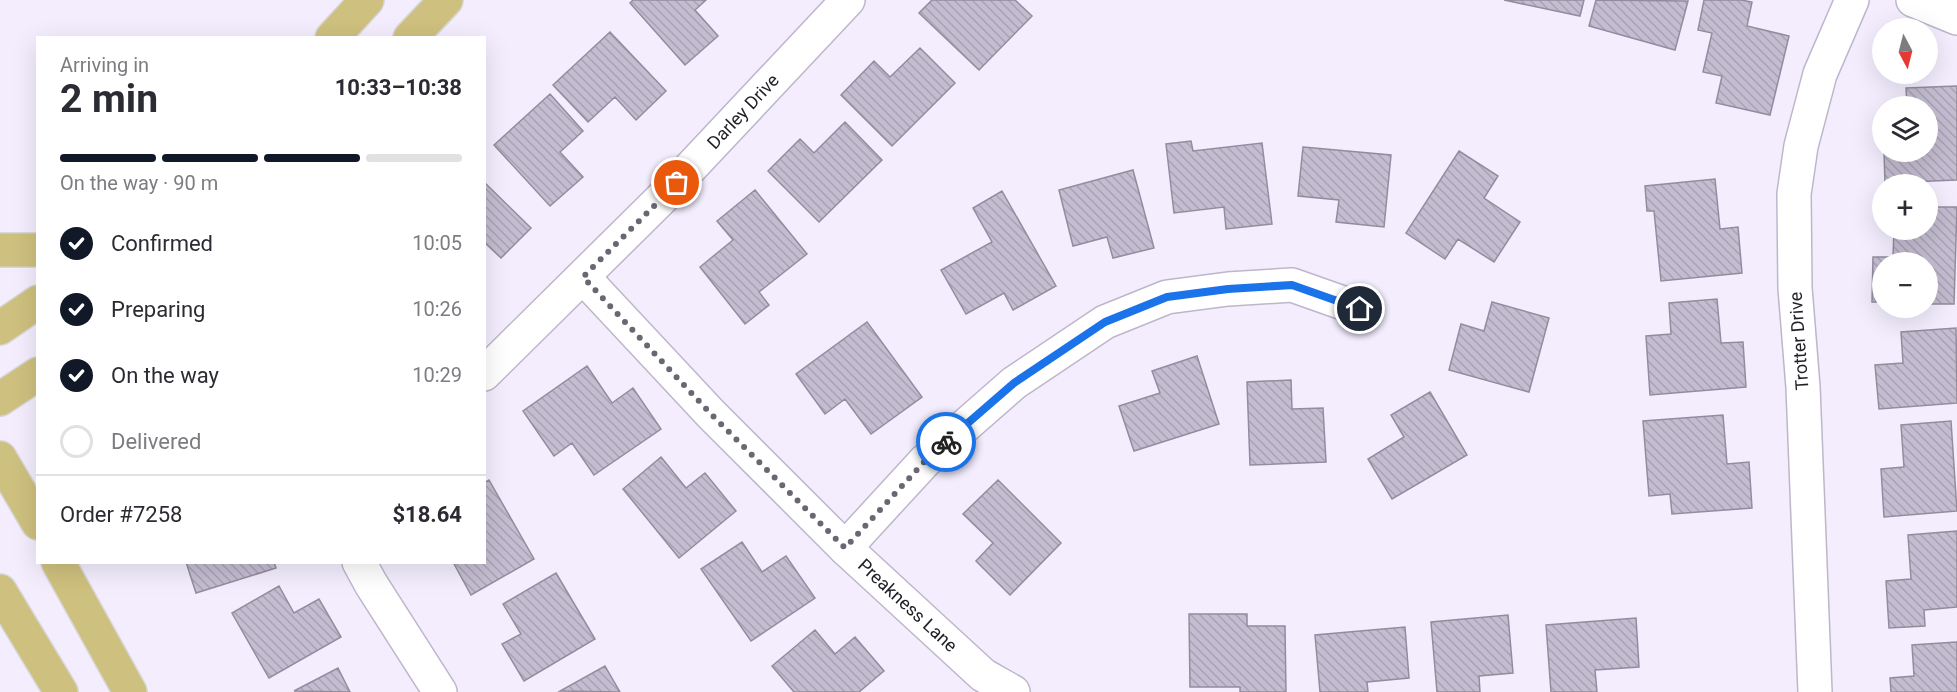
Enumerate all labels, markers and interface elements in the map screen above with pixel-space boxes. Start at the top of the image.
north arrow [1872,18,1938,84]
map controls [1872,18,1938,318]
text: Arriving in [60,53,149,77]
street label: Darley Drive [703,69,783,153]
text: 10:33–10:38 [335,75,462,100]
text: 2 min [60,76,158,122]
button: layers [1872,96,1938,162]
pin [651,157,702,208]
icon: bag [660,166,693,199]
text: On the way · 90 m [60,171,218,195]
button: + [1872,174,1938,240]
icon: check [60,227,93,260]
text: Confirmed [111,231,213,256]
text: 10:05 [412,231,462,255]
button: − [1872,252,1938,318]
pin [1334,283,1385,334]
street label: Trotter Drive [1785,291,1812,391]
icon: home [1343,292,1376,325]
icon: check [60,293,93,326]
text: Preparing [111,297,205,322]
text: 10:26 [412,297,462,321]
icon: check [60,359,93,392]
text: On the way [111,363,219,388]
text: 10:29 [412,363,462,387]
courier [916,412,976,472]
icon: bike [930,426,963,459]
text: Delivered [111,429,201,454]
text: Order #7258 [60,502,182,527]
text: $18.64 [393,502,462,527]
street label: Preakness Lane [854,554,962,656]

